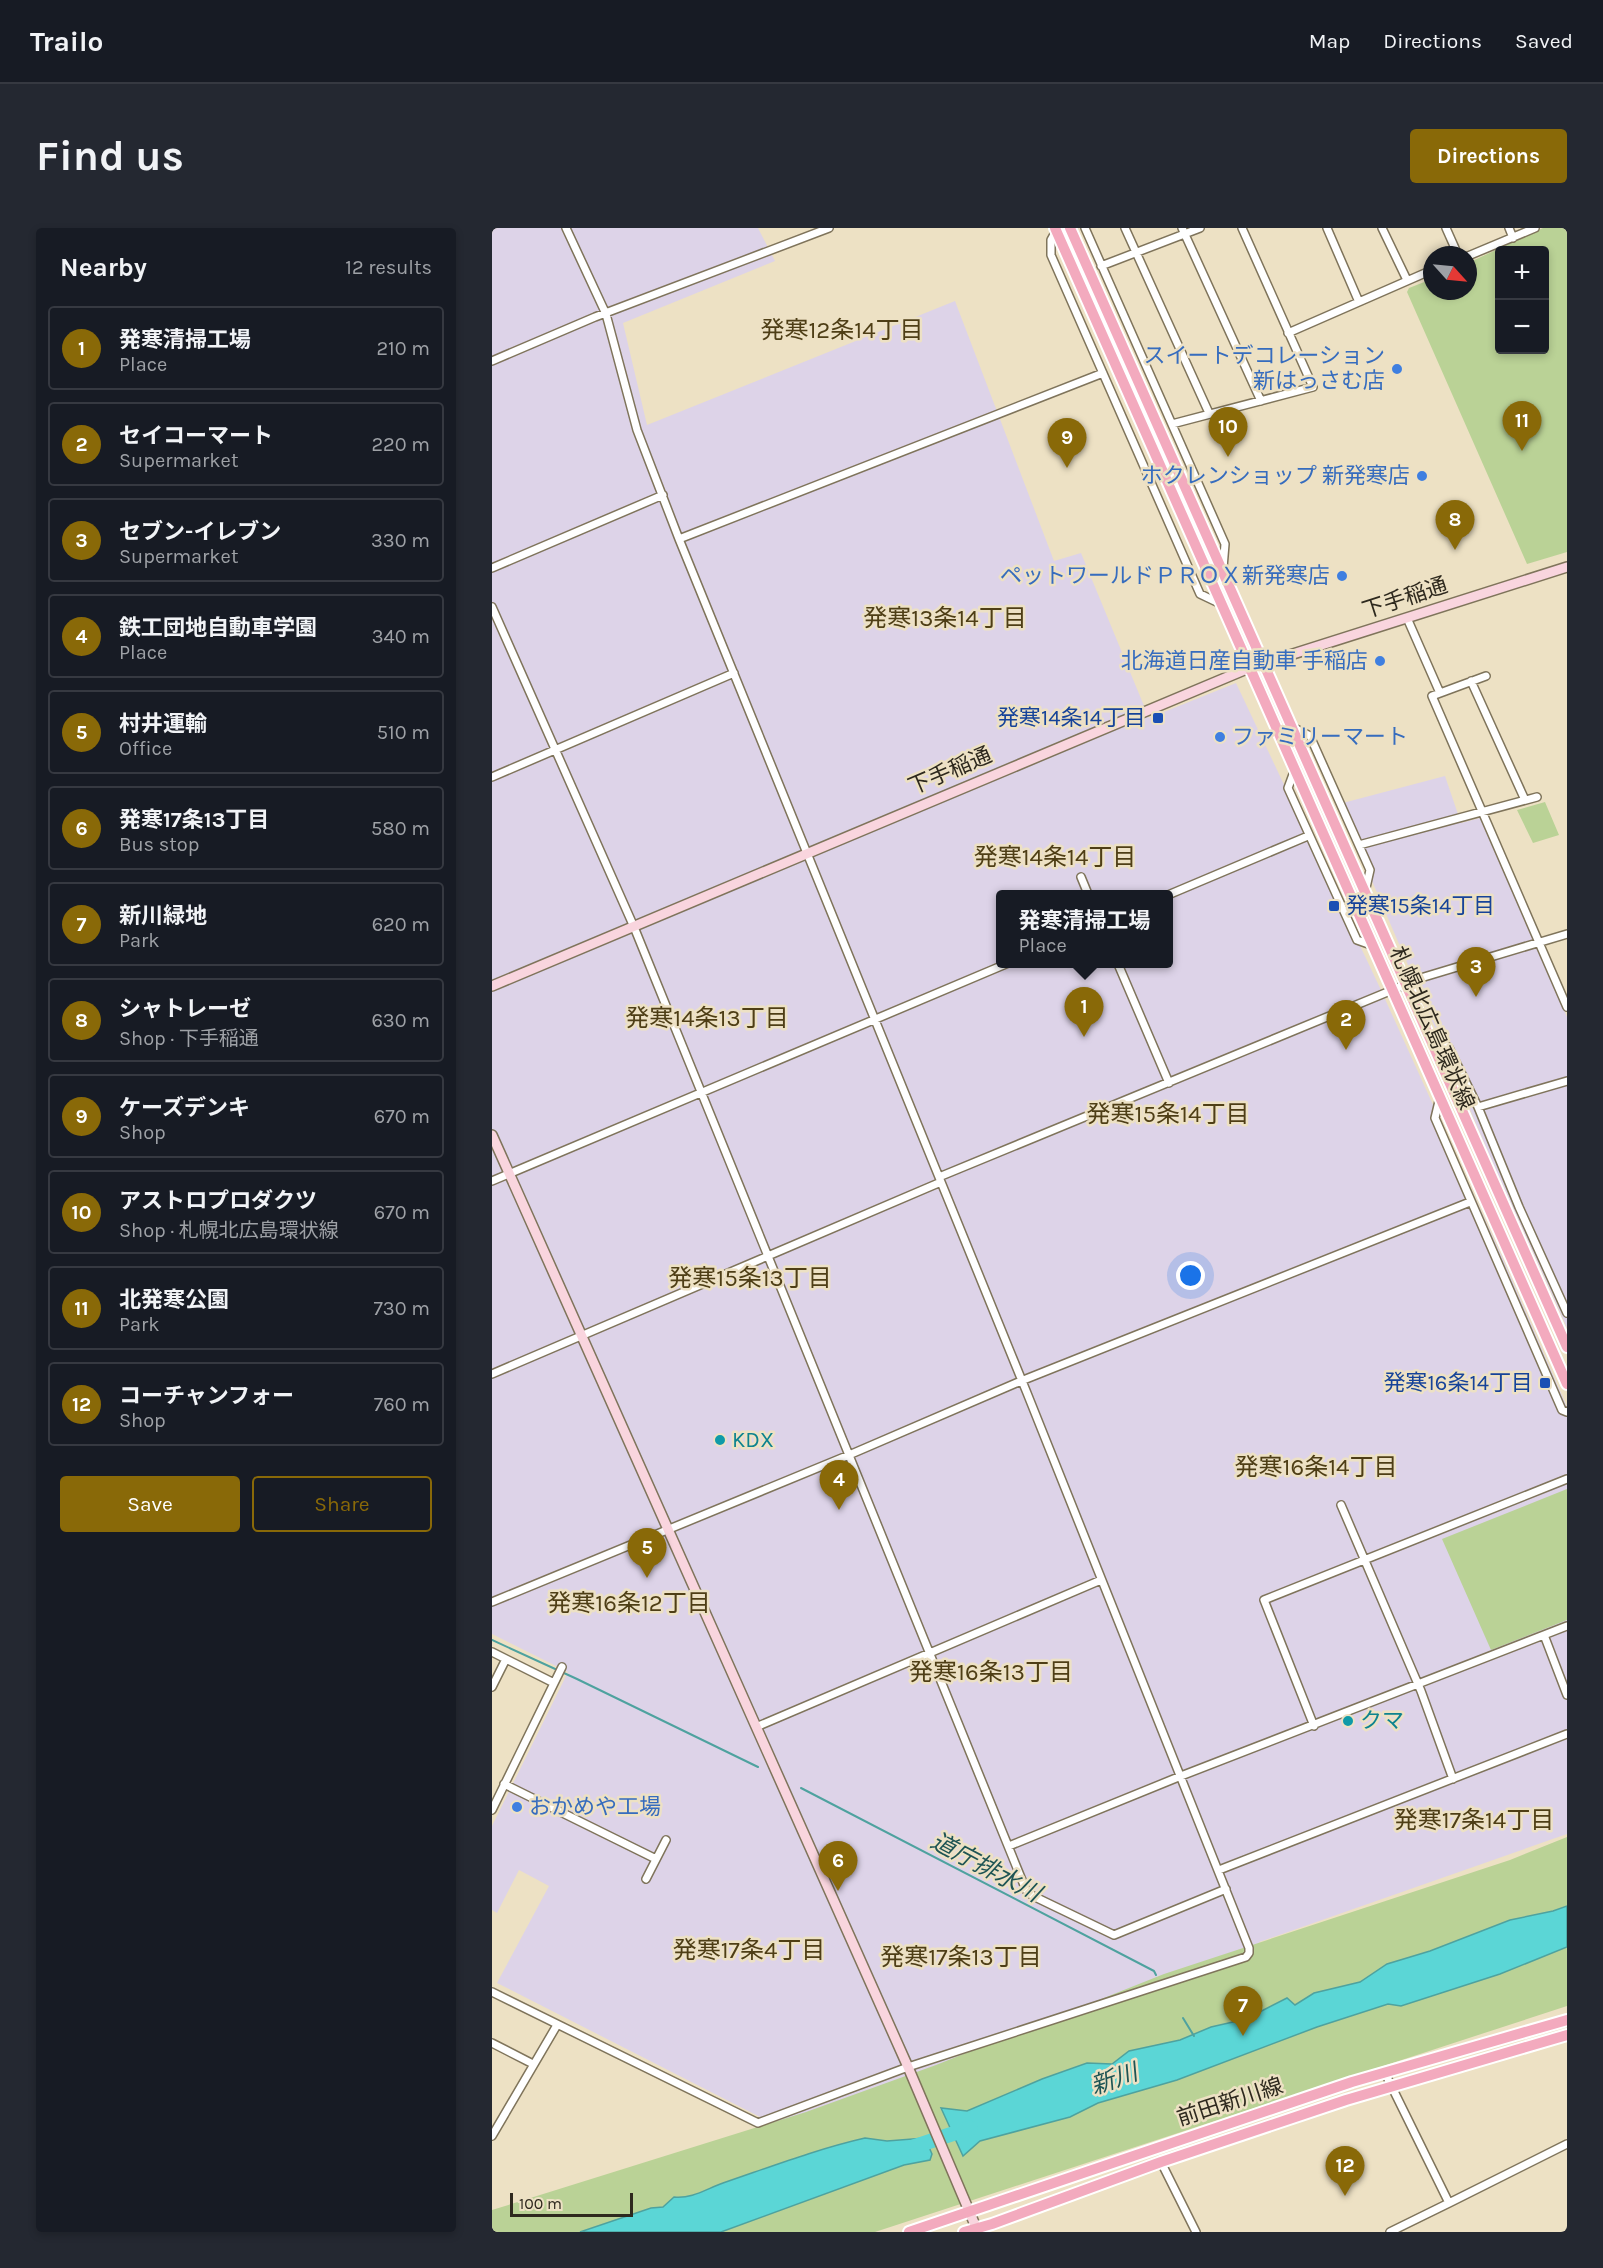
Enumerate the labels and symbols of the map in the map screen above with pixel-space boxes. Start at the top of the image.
north arrow [1423,246,1477,300]
district label: 発寒12条14丁目 [760,316,924,344]
place label: スイートデコレーション 新はっさむ店 [1143,343,1385,394]
marker: スイートデコレーション 新はっさむ店 [1390,362,1404,376]
pin: 11 [1502,402,1542,451]
pin: 10 [1208,408,1248,457]
pin: 9 [1048,418,1086,468]
place label: ホクレンショップ 新発寒店 [1141,463,1410,489]
marker: ホクレンショップ 新発寒店 [1415,469,1429,483]
pin: 8 [1436,500,1474,550]
place label: ペットワールドＰＲＯＸ新発寒店 [1000,563,1330,589]
marker: ペットワールドＰＲＯＸ新発寒店 [1335,569,1349,583]
street label: 下手稲通 [1359,572,1451,624]
district label: 発寒13条14丁目 [863,604,1027,632]
place label: 北海道日産自動車 手稲店 [1121,648,1368,674]
marker: 北海道日産自動車 手稲店 [1373,654,1387,668]
place label: 発寒14条14丁目 [997,705,1146,731]
marker: 発寒14条14丁目 [1151,711,1165,725]
place label: ファミリーマート [1232,724,1408,750]
marker: ファミリーマート [1213,730,1227,744]
street label: 下手稲通 [904,742,996,800]
district label: 発寒14条14丁目 [974,843,1136,871]
place label: 発寒15条14丁目 [1346,893,1495,919]
marker: 発寒15条14丁目 [1327,899,1341,913]
street label: 札幌北広島環状線 [1384,942,1480,1114]
pin: 3 [1456,948,1496,997]
pin: 1 [1064,988,1104,1037]
pin: 2 [1326,1000,1366,1050]
district label: 発寒14条13丁目 [625,1004,789,1032]
district label: 発寒15条14丁目 [1087,1100,1249,1128]
your location [1176,1261,1205,1290]
district label: 発寒15条13丁目 [668,1264,832,1292]
place label: 発寒16条14丁目 [1384,1370,1533,1396]
marker: 発寒16条14丁目 [1538,1376,1552,1390]
place label: KDX [732,1427,774,1453]
marker: KDX [713,1433,727,1447]
district label: 発寒16条14丁目 [1234,1453,1398,1481]
pin: 4 [820,1460,858,1510]
pin: 5 [628,1528,666,1578]
district label: 発寒16条12丁目 [547,1589,711,1617]
district label: 発寒16条13丁目 [909,1658,1073,1686]
place label: クマ [1360,1708,1404,1734]
marker: クマ [1341,1714,1355,1728]
place label: おかめや工場 [529,1794,661,1820]
marker: おかめや工場 [510,1800,524,1814]
district label: 発寒17条14丁目 [1394,1806,1554,1834]
water label: 道庁排水川 [926,1826,1048,1909]
pin: 6 [818,1842,858,1891]
district label: 発寒17条4丁目 [673,1936,825,1964]
district label: 発寒17条13丁目 [880,1943,1042,1971]
pin: 7 [1224,1986,1263,2036]
water label: 新川 [1087,2057,1144,2100]
street label: 前田新川線 [1174,2073,1286,2131]
pin: 12 [1326,2146,1364,2196]
scale bar [510,2190,633,2218]

